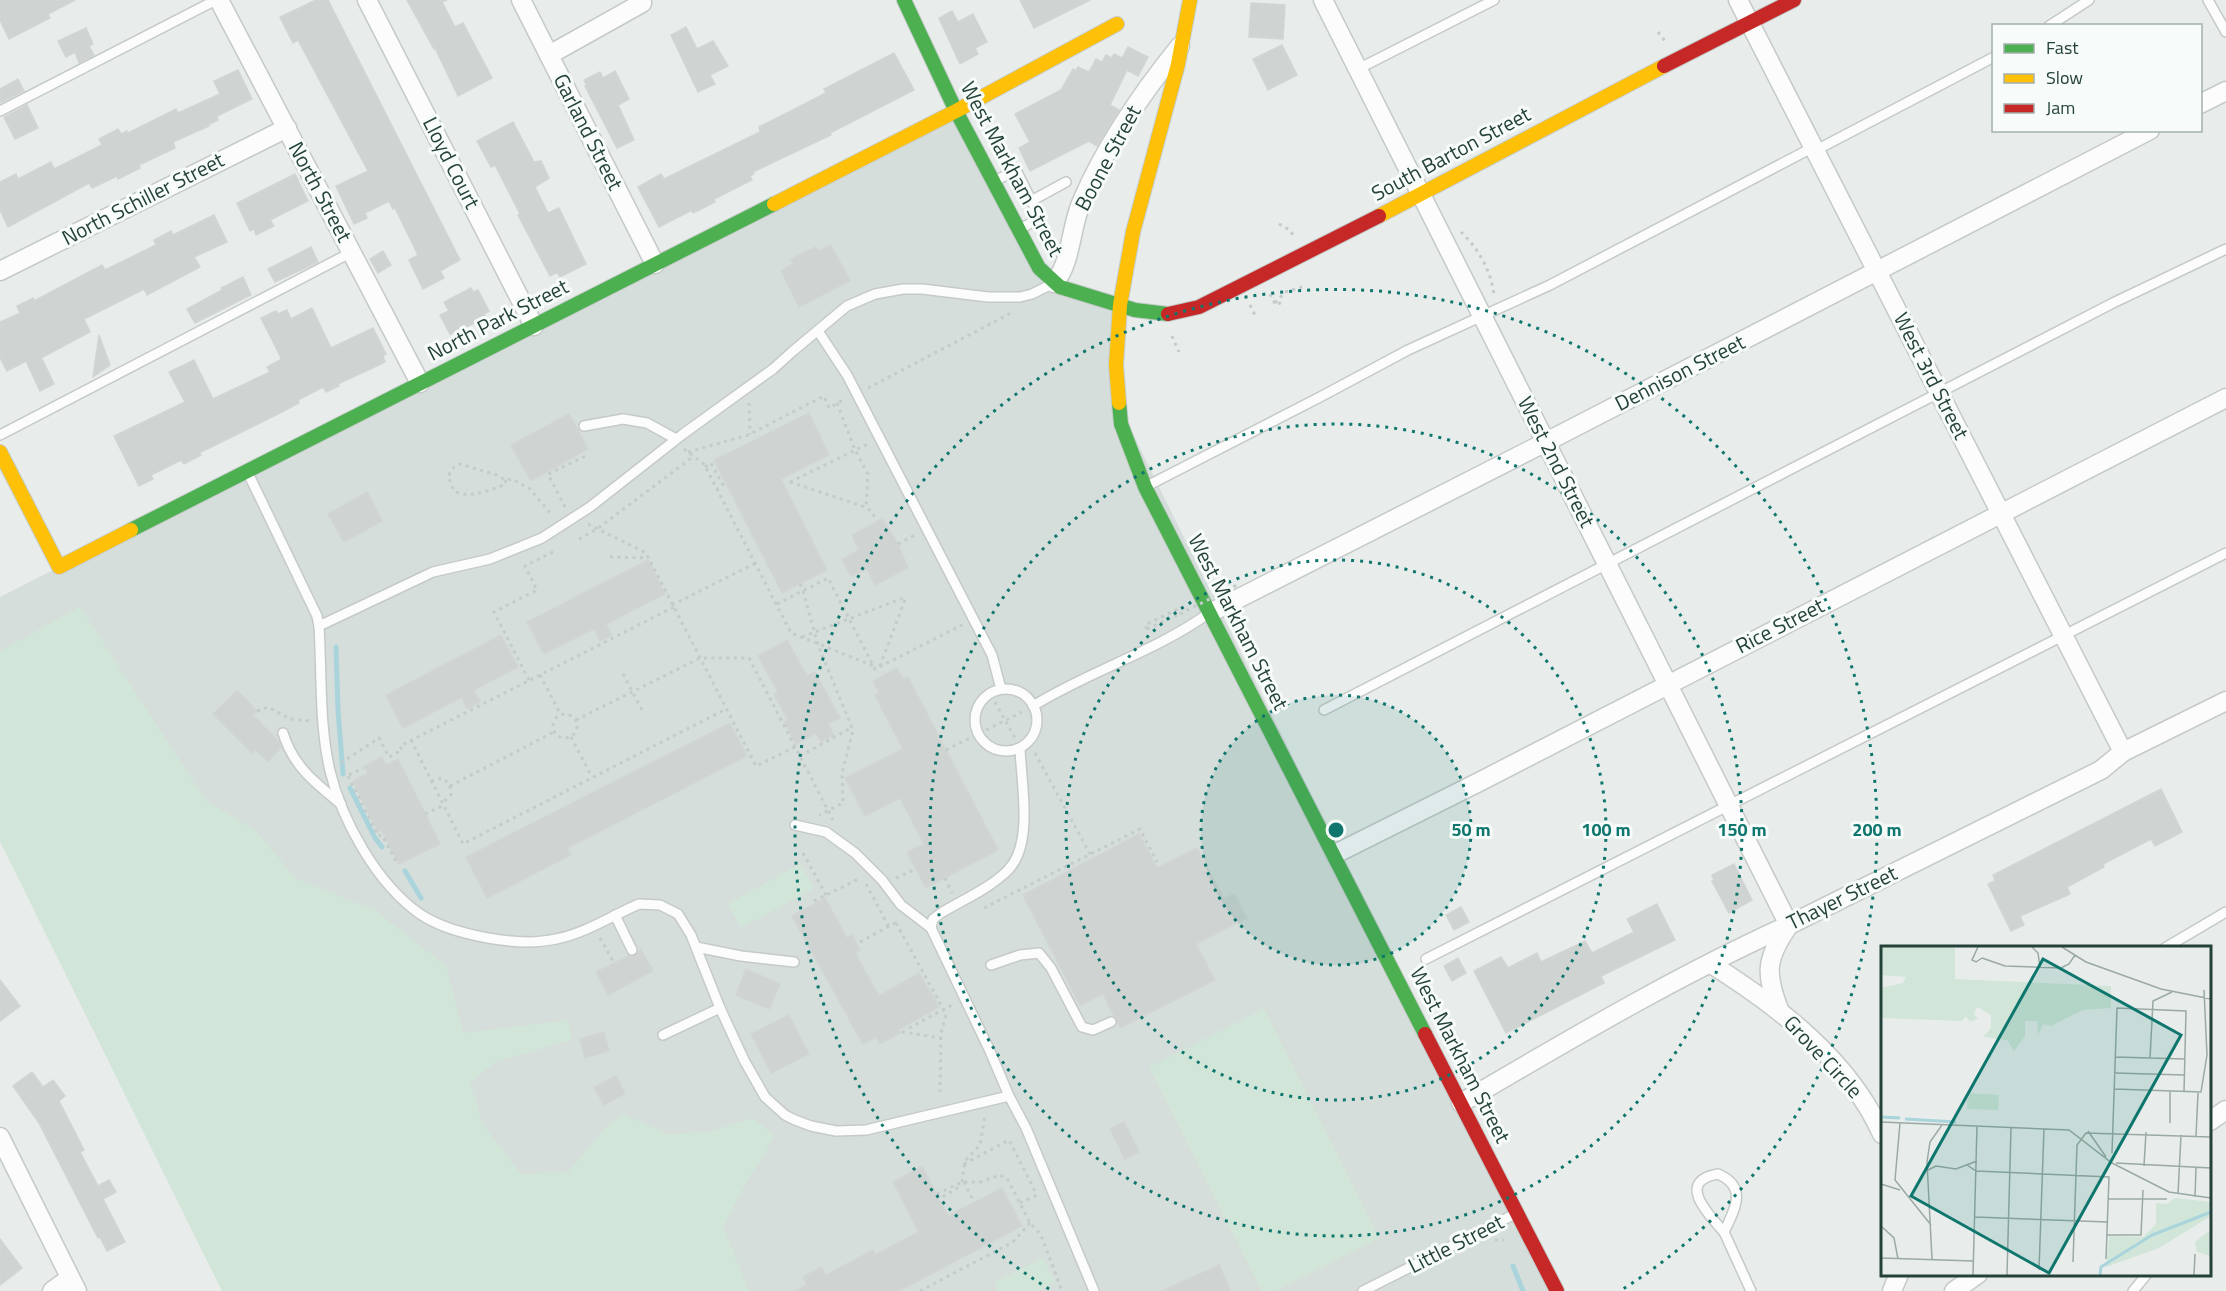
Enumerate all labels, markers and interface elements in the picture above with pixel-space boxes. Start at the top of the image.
legend [1992,24,2202,132]
text: Fast [2046,34,2079,61]
text: Slow [2046,64,2083,91]
street label: Garland Street [546,68,632,196]
street label: West Markham Street [953,75,1073,262]
text: Jam [2046,94,2075,121]
street label: South Barton Street [1365,97,1536,209]
street label: Boone Street [1066,98,1149,216]
street label: Lloyd Court [415,111,489,215]
street label: North Street [281,136,361,248]
street label: North Schiller Street [56,143,230,253]
street label: North Park Street [421,269,574,368]
street label: West 3rd Street [1886,306,1978,445]
street label: Dennison Street [1609,325,1751,419]
street label: West 2nd Street [1510,390,1604,533]
street label: West Markham Street [1181,528,1297,716]
street label: Rice Street [1730,589,1830,661]
text: 50 m [1451,816,1491,843]
text: 100 m [1581,816,1631,843]
text: 150 m [1717,816,1767,843]
text: 200 m [1852,816,1902,843]
centre of rings [1326,820,1346,840]
street label: Thayer Street [1781,856,1903,938]
inset map [1881,946,2211,1276]
street label: West Markham Street [1403,961,1519,1149]
street label: Grove Circle [1777,1007,1871,1105]
street label: Little Street [1402,1205,1510,1281]

